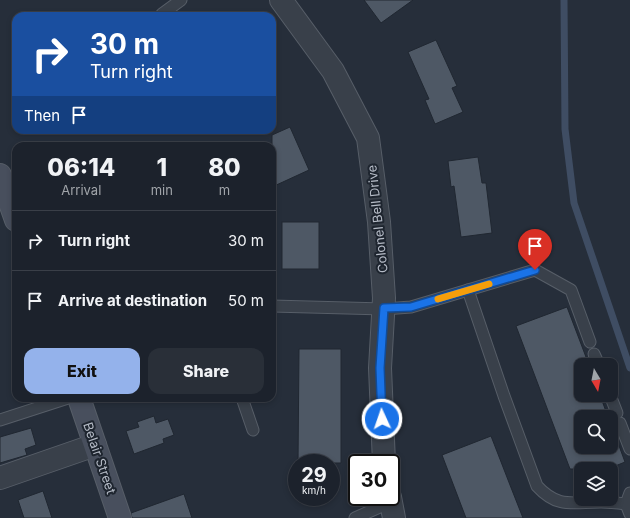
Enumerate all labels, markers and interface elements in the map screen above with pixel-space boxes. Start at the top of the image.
text: 30 m [90,27,159,61]
icon: right [24,28,76,80]
text: Turn right [90,61,173,82]
icon: arrive [68,104,90,126]
text: Then [24,106,60,125]
text: 06:14 [47,153,115,182]
text: 1 [156,153,167,182]
text: 80 [208,153,241,182]
street label: Colonel Bell Drive [363,164,391,274]
text: Arrival [61,182,101,198]
text: min [151,182,173,198]
text: m [219,182,230,198]
pin [518,229,552,270]
icon: right [24,230,46,252]
text: Turn right [58,231,130,250]
text: 30 m [228,231,264,250]
icon: arrive [524,235,546,257]
icon: arrive [24,290,46,312]
text: Arrive at destination [58,291,207,310]
text: 50 m [228,291,264,310]
button: Exit [24,348,140,394]
button: Share [148,348,264,394]
north arrow [574,358,618,402]
map controls [574,358,618,506]
position arrow [361,398,403,440]
button: search [574,410,618,454]
street label: Belair Street [80,420,120,496]
speed limit sign: 30 [348,454,400,506]
button: layers [574,462,618,506]
text: 29 [301,463,327,487]
text: km/h [302,484,326,496]

